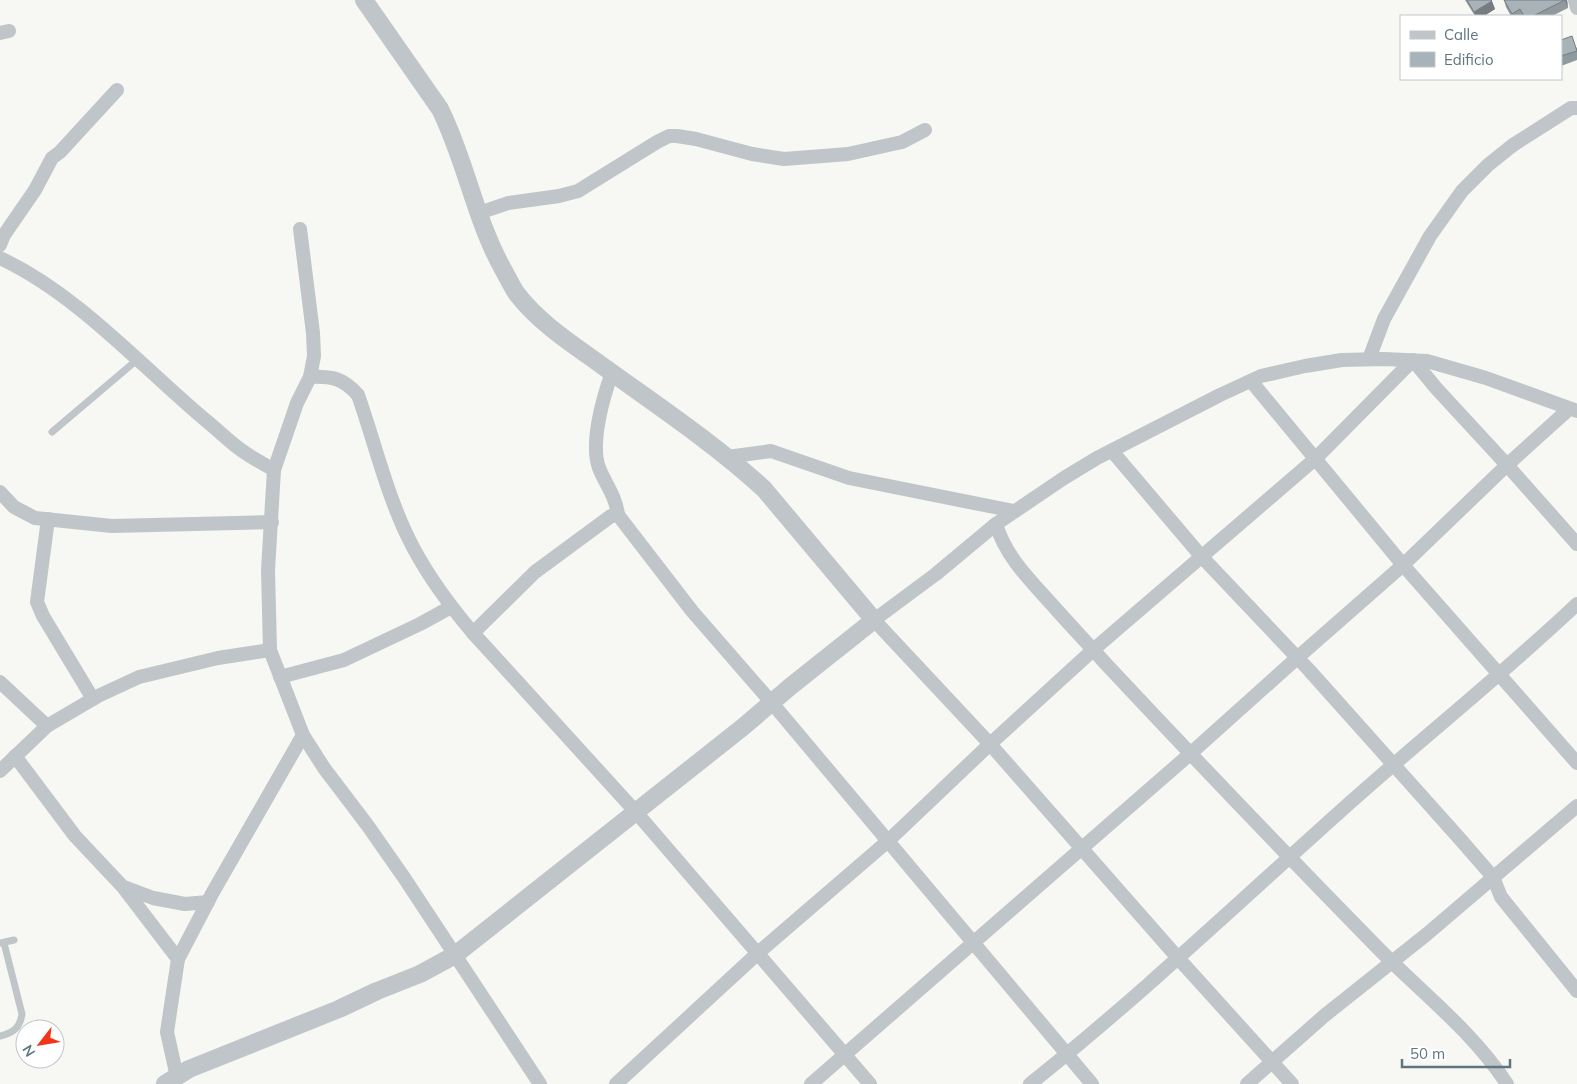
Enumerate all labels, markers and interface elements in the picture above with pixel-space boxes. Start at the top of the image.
legend [1400,15,1562,80]
text: Calle [1444,25,1478,44]
text: Edificio [1444,50,1494,69]
north arrow [15,1019,65,1069]
scale bar [1402,1036,1510,1068]
text: N [18,1042,39,1060]
text: 50 m [1410,1044,1445,1063]

